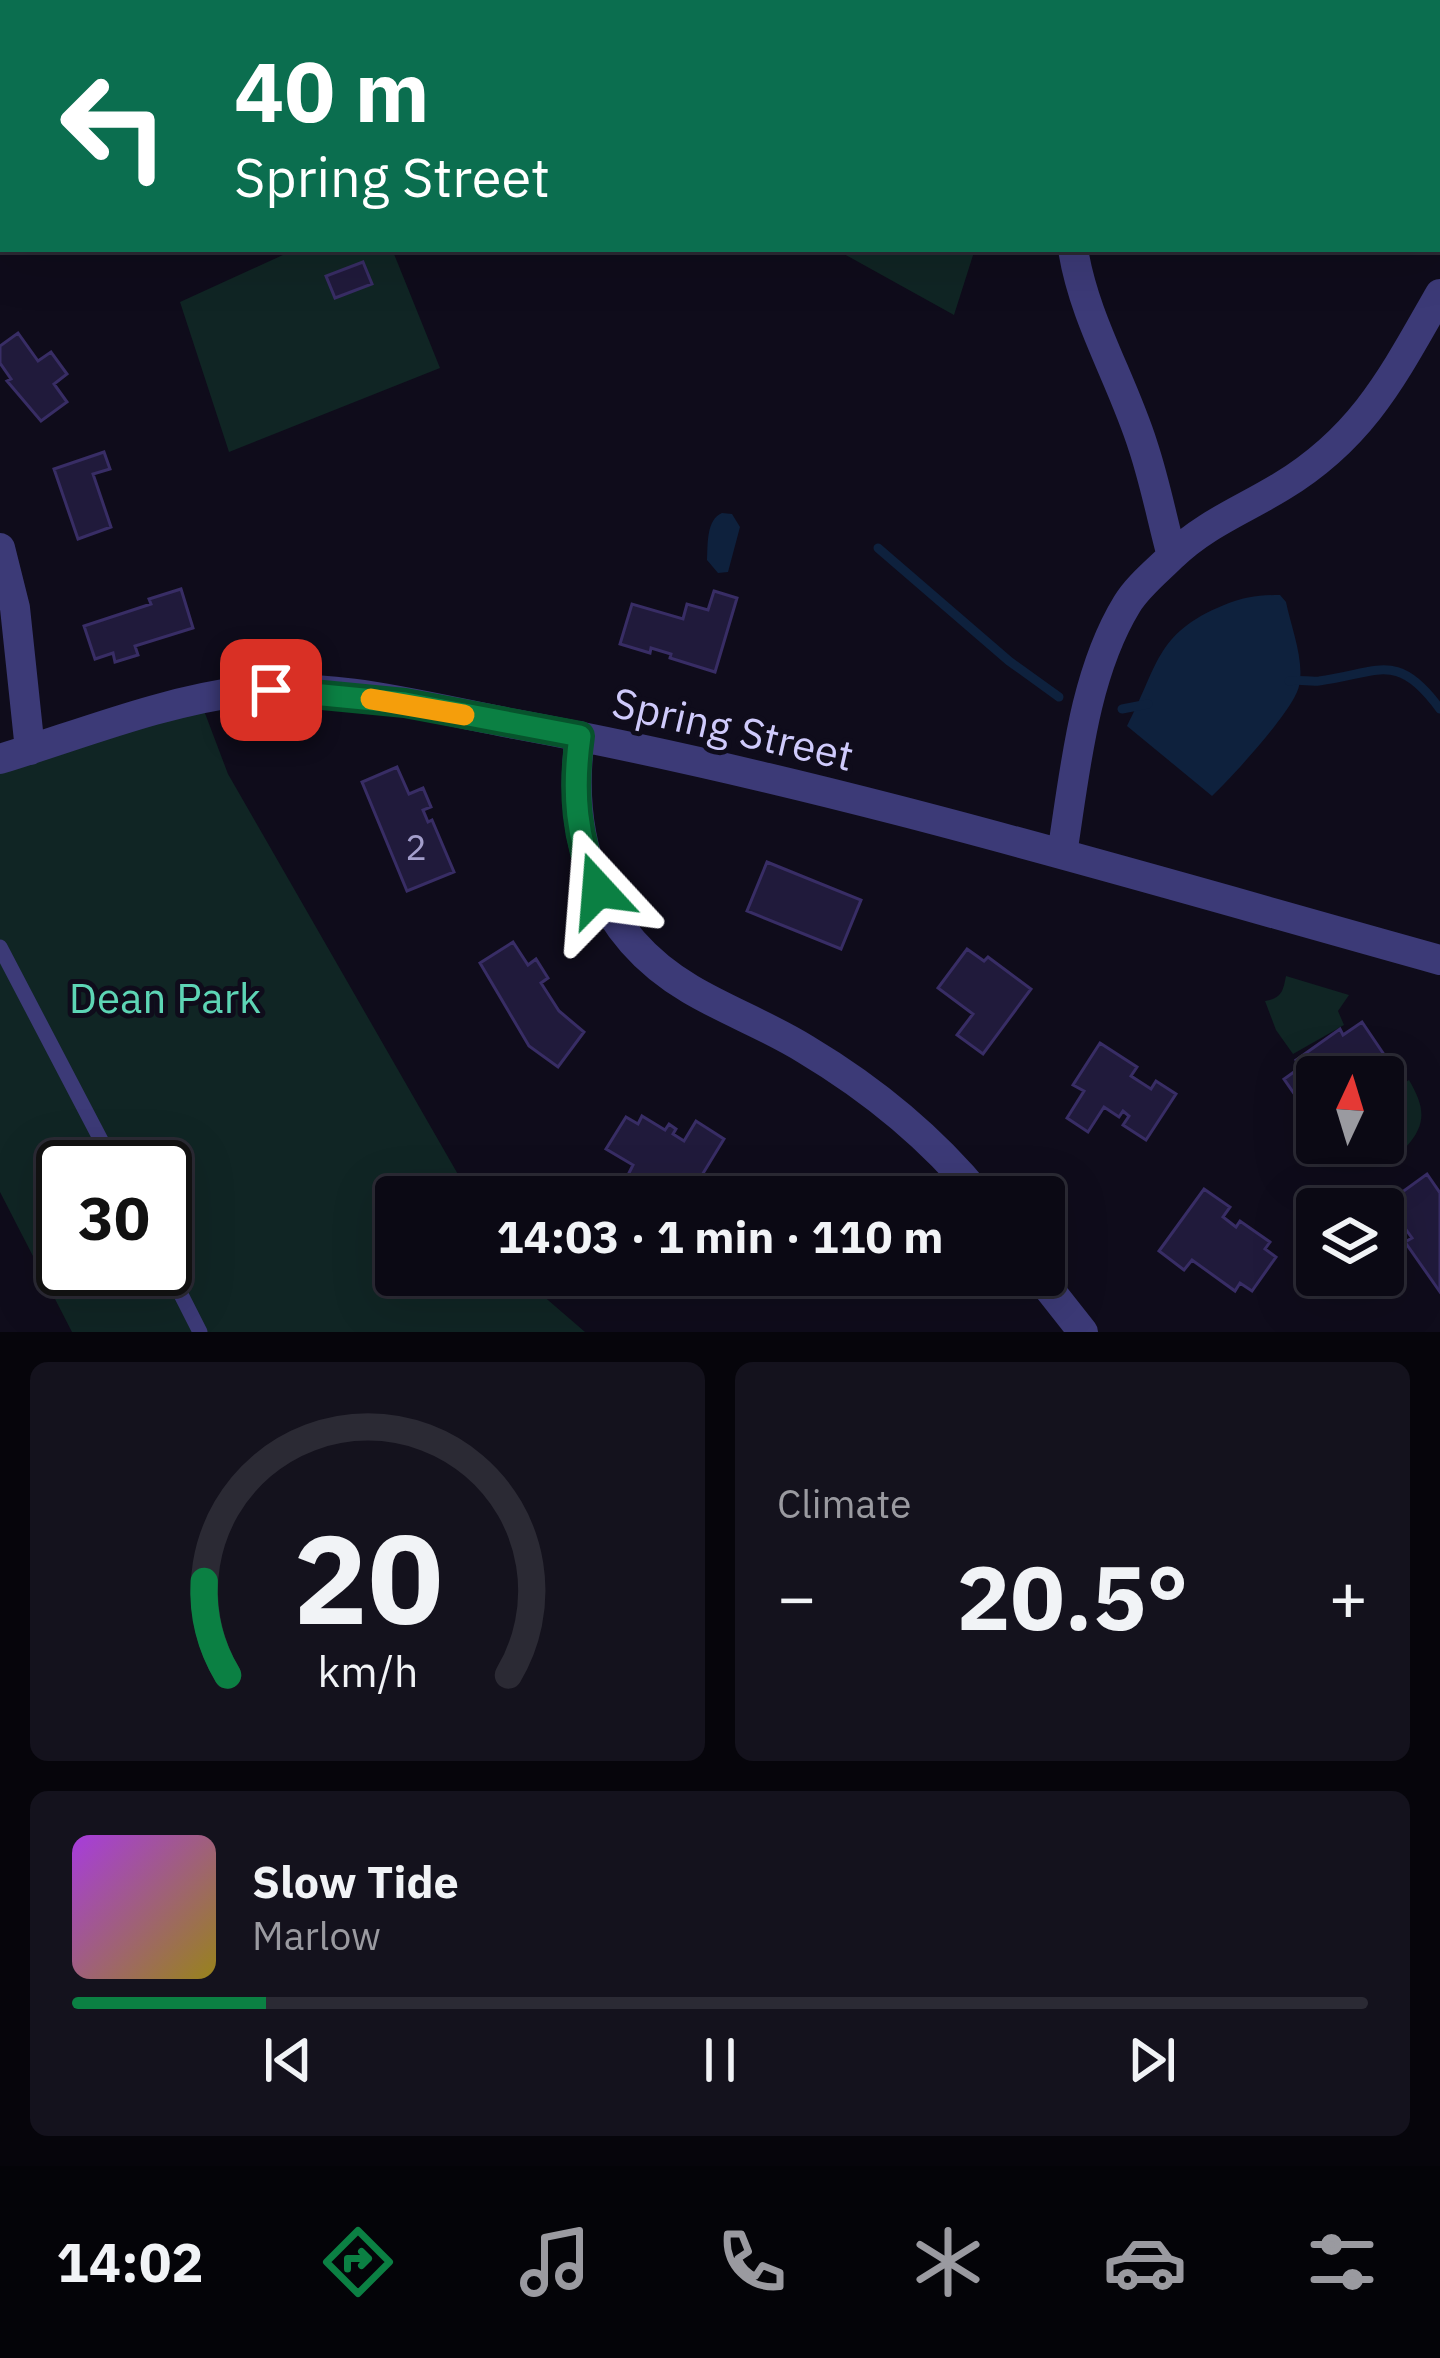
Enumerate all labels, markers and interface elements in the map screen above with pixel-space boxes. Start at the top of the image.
text: 40 m [234,36,430,145]
icon: left [36,48,192,204]
text: Spring Street [234,142,550,212]
pin [220,639,322,741]
icon: arrive [238,657,304,723]
street label: Spring Street [607,674,859,783]
house number: 2 [405,823,427,870]
position arrow [535,827,661,953]
park label: Dean Park [69,970,261,1025]
north arrow [1296,1056,1404,1164]
map controls [1296,1056,1404,1296]
speed limit sign: 30 [36,1140,192,1296]
button: layers [1296,1188,1404,1296]
text: 14:03 · 1 min · 110 m [497,1207,943,1265]
text: Climate [777,1478,911,1529]
text: 20 [293,1496,442,1658]
text: 20.5° [956,1538,1189,1655]
text: − [777,1553,817,1639]
text: + [1328,1553,1368,1639]
text: km/h [317,1642,418,1698]
text: Slow Tide [252,1852,459,1910]
text: Marlow [252,1910,381,1961]
icon: previous [255,2027,321,2093]
icon: pause [687,2027,753,2093]
icon: next [1119,2027,1185,2093]
icon: directions [316,2220,400,2304]
icon: music [513,2220,597,2304]
icon: phone [710,2220,794,2304]
icon: climate [906,2220,990,2304]
icon: car [1103,2220,1187,2304]
icon: filters [1300,2220,1384,2304]
text: 14:02 [56,2227,204,2297]

